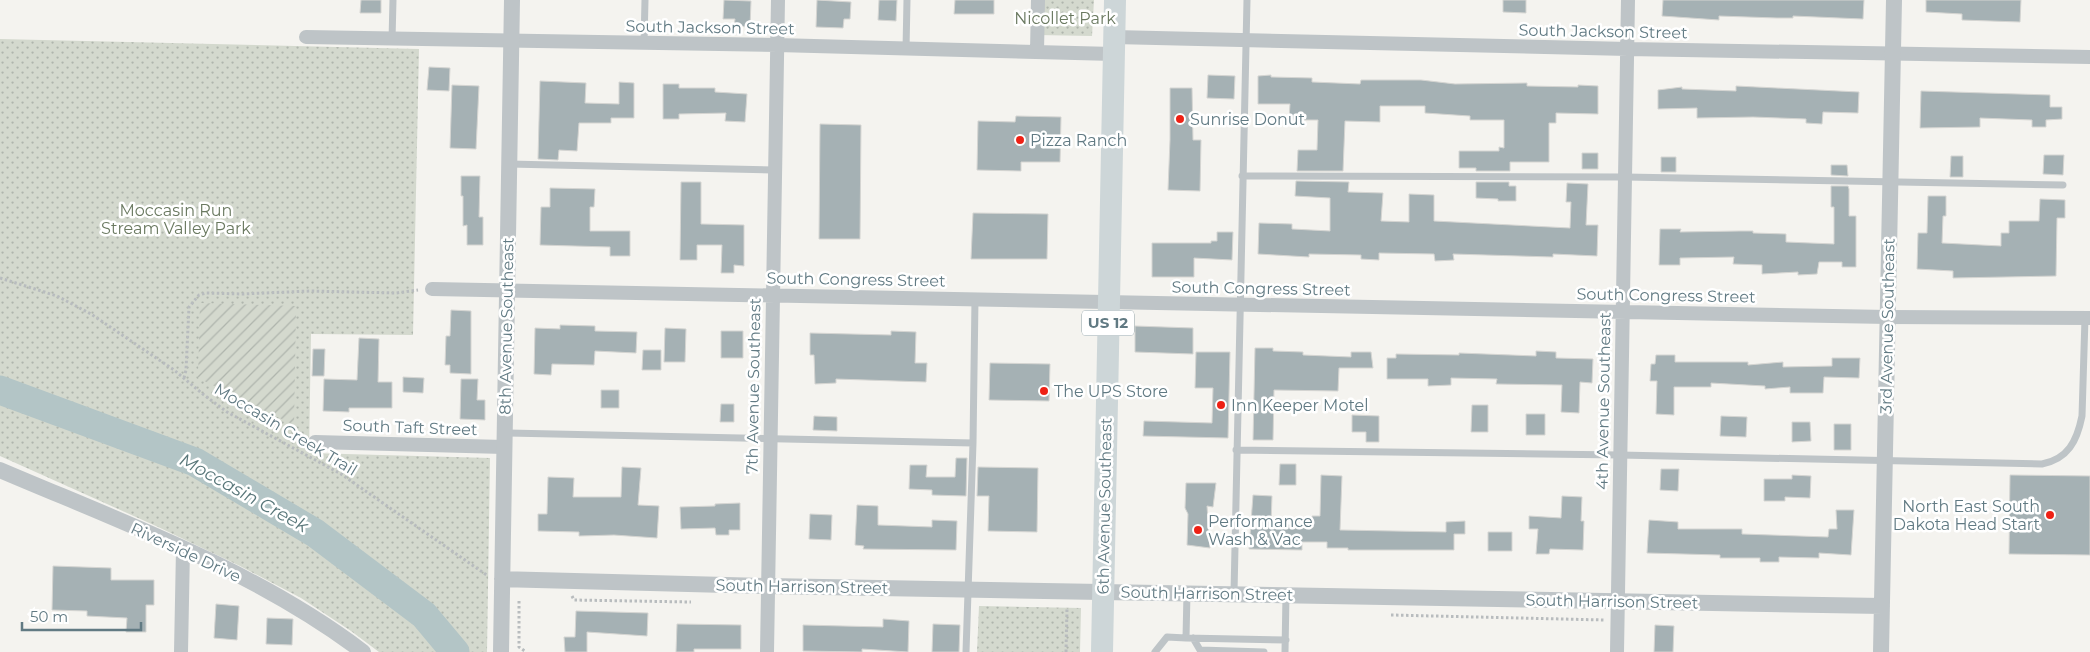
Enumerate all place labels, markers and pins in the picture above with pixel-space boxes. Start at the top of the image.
place label: Sunrise Donut [1190,110,1305,129]
marker: Sunrise Donut [1174,113,1186,125]
place label: Pizza Ranch [1030,131,1127,150]
marker: Pizza Ranch [1014,134,1026,146]
place label: The UPS Store [1054,382,1168,401]
marker: The UPS Store [1038,385,1050,397]
place label: Inn Keeper Motel [1231,396,1369,415]
marker: Inn Keeper Motel [1215,399,1227,411]
place label: North East South Dakota Head Start [1893,497,2041,534]
marker: North East South Dakota Head Start [2044,509,2056,521]
place label: Performance Wash & Vac [1208,512,1313,549]
marker: Performance Wash & Vac [1192,524,1204,536]

